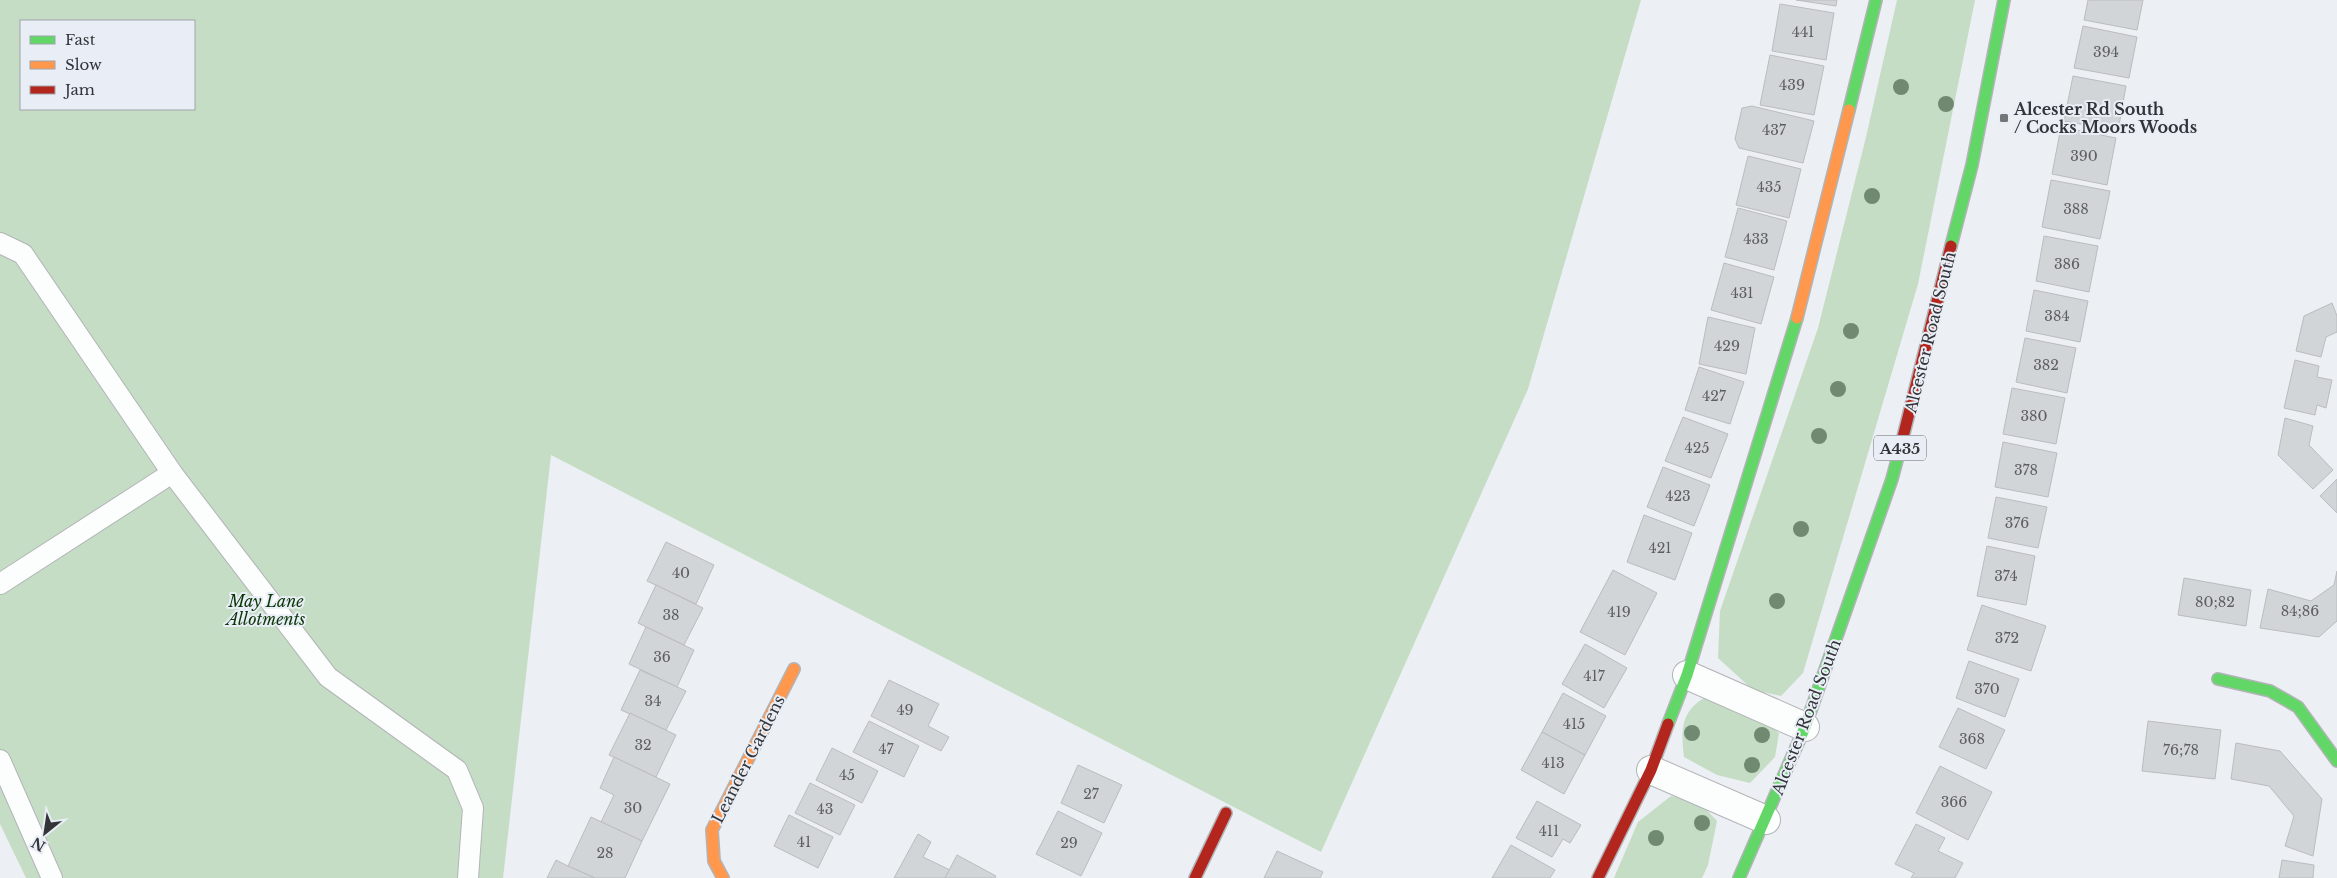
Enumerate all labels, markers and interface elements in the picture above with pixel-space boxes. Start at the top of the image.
legend [20,20,195,110]
house number: 441 [1792,23,1814,41]
text: Fast [65,30,96,49]
house number: 394 [2093,43,2119,61]
text: Slow [65,55,102,74]
house number: 439 [1779,76,1805,94]
text: Jam [63,80,95,99]
place label: Alcester Rd South / Cocks Moors Woods [2013,99,2197,137]
marker: Alcester Rd South / Cocks Moors Woods [1998,112,2010,124]
house number: 437 [1762,121,1787,139]
house number: 390 [2070,147,2098,165]
house number: 435 [1757,178,1781,196]
house number: 388 [2063,200,2089,218]
house number: 433 [1743,230,1769,248]
street label: Alcester Road South [1900,249,1960,416]
house number: 386 [2054,255,2080,273]
house number: 431 [1730,284,1754,302]
house number: 384 [2044,307,2070,325]
house number: 429 [1714,337,1740,355]
house number: 382 [2033,356,2059,374]
house number: 427 [1702,387,1727,405]
house number: 380 [2020,407,2048,425]
road number: A435 [1874,436,1926,460]
house number: 425 [1685,439,1709,457]
house number: 378 [2014,461,2038,479]
house number: 423 [1665,487,1691,505]
house number: 376 [2005,514,2029,532]
house number: 421 [1648,539,1672,557]
house number: 40 [672,564,690,582]
house number: 374 [1994,567,2018,585]
park label: May Lane Allotments [225,591,305,629]
house number: 80;82 [2195,593,2235,611]
house number: 84;86 [2281,602,2319,620]
house number: 419 [1607,603,1631,621]
house number: 38 [662,606,680,624]
house number: 372 [1995,629,2019,647]
street label: Alcester Road South [1767,636,1845,799]
house number: 36 [653,648,671,666]
house number: 417 [1583,667,1606,685]
house number: 370 [1974,680,2000,698]
house number: 34 [645,692,661,710]
street label: Leander Gardens [707,692,789,826]
house number: 49 [896,701,914,719]
house number: 415 [1563,715,1585,733]
house number: 368 [1959,730,1985,748]
house number: 32 [634,736,652,754]
house number: 47 [878,740,895,758]
house number: 76;78 [2163,741,2199,759]
house number: 413 [1541,754,1565,772]
house number: 45 [839,766,855,784]
house number: 27 [1083,785,1100,803]
house number: 366 [1941,793,1967,811]
house number: 30 [624,799,642,817]
house number: 43 [817,800,833,818]
north arrow [20,808,70,858]
house number: 411 [1539,822,1559,840]
text: N [28,833,49,855]
house number: 41 [797,833,811,851]
house number: 29 [1060,834,1078,852]
house number: 28 [596,844,614,862]

